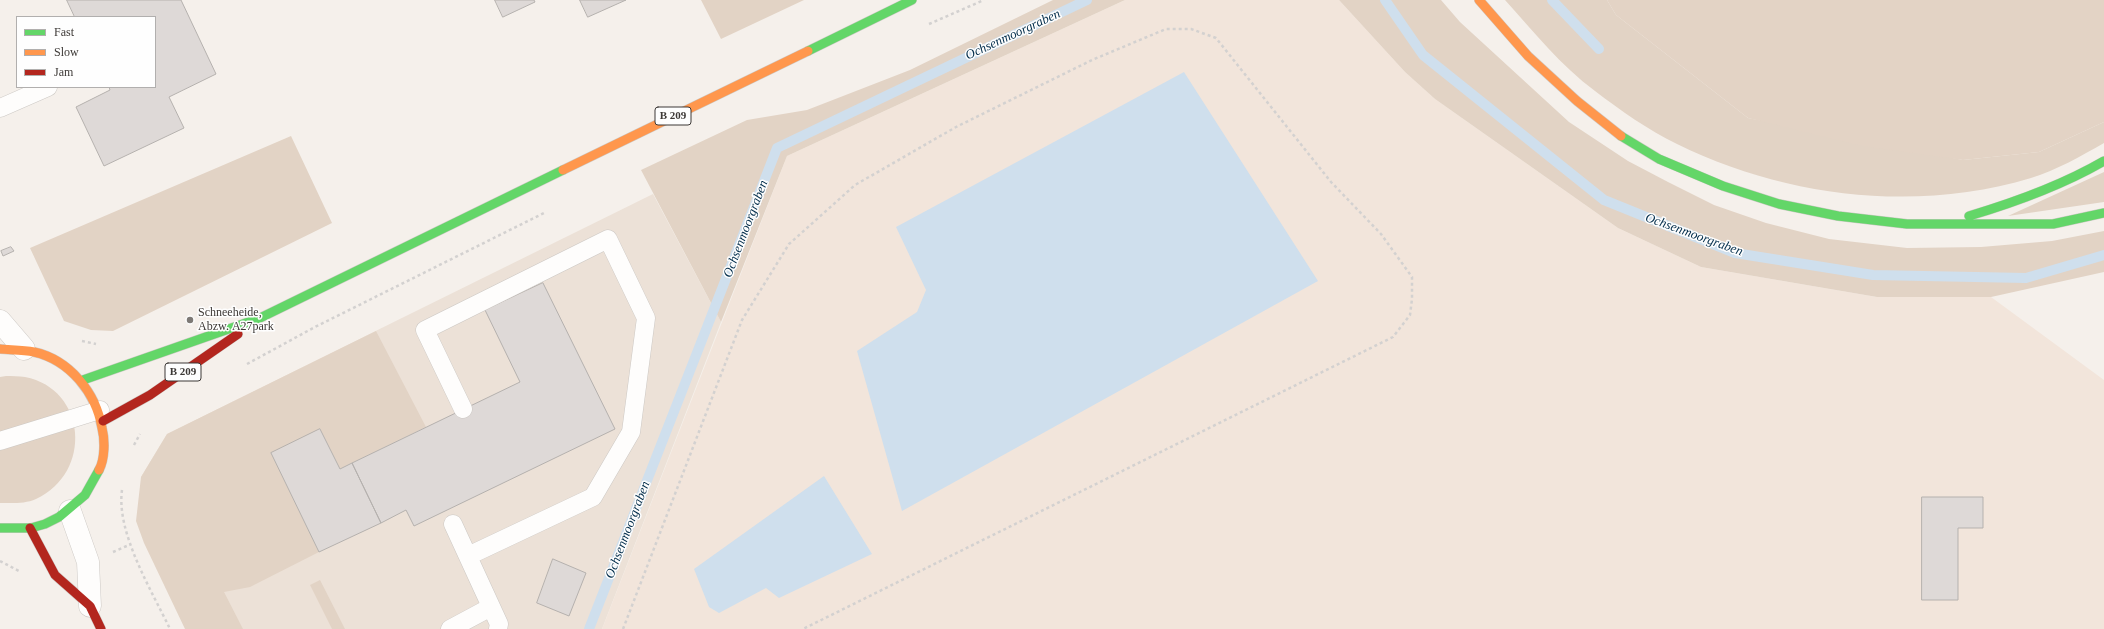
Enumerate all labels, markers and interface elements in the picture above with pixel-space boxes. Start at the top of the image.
water label: Ochsenmoorgraben [963,6,1063,64]
legend [16,16,156,88]
text: Fast [54,25,74,39]
text: Slow [54,45,79,59]
text: Jam [54,65,73,79]
road number: B 209 [655,107,691,125]
water label: Ochsenmoorgraben [720,178,772,280]
water label: Ochsenmoorgraben [1643,210,1745,260]
place label: Schneeheide, Abzw. A27park [198,306,274,334]
marker: Schneeheide, Abzw. A27park [185,315,195,325]
road number: B 209 [165,363,201,381]
water label: Ochsenmoorgraben [602,479,654,581]

